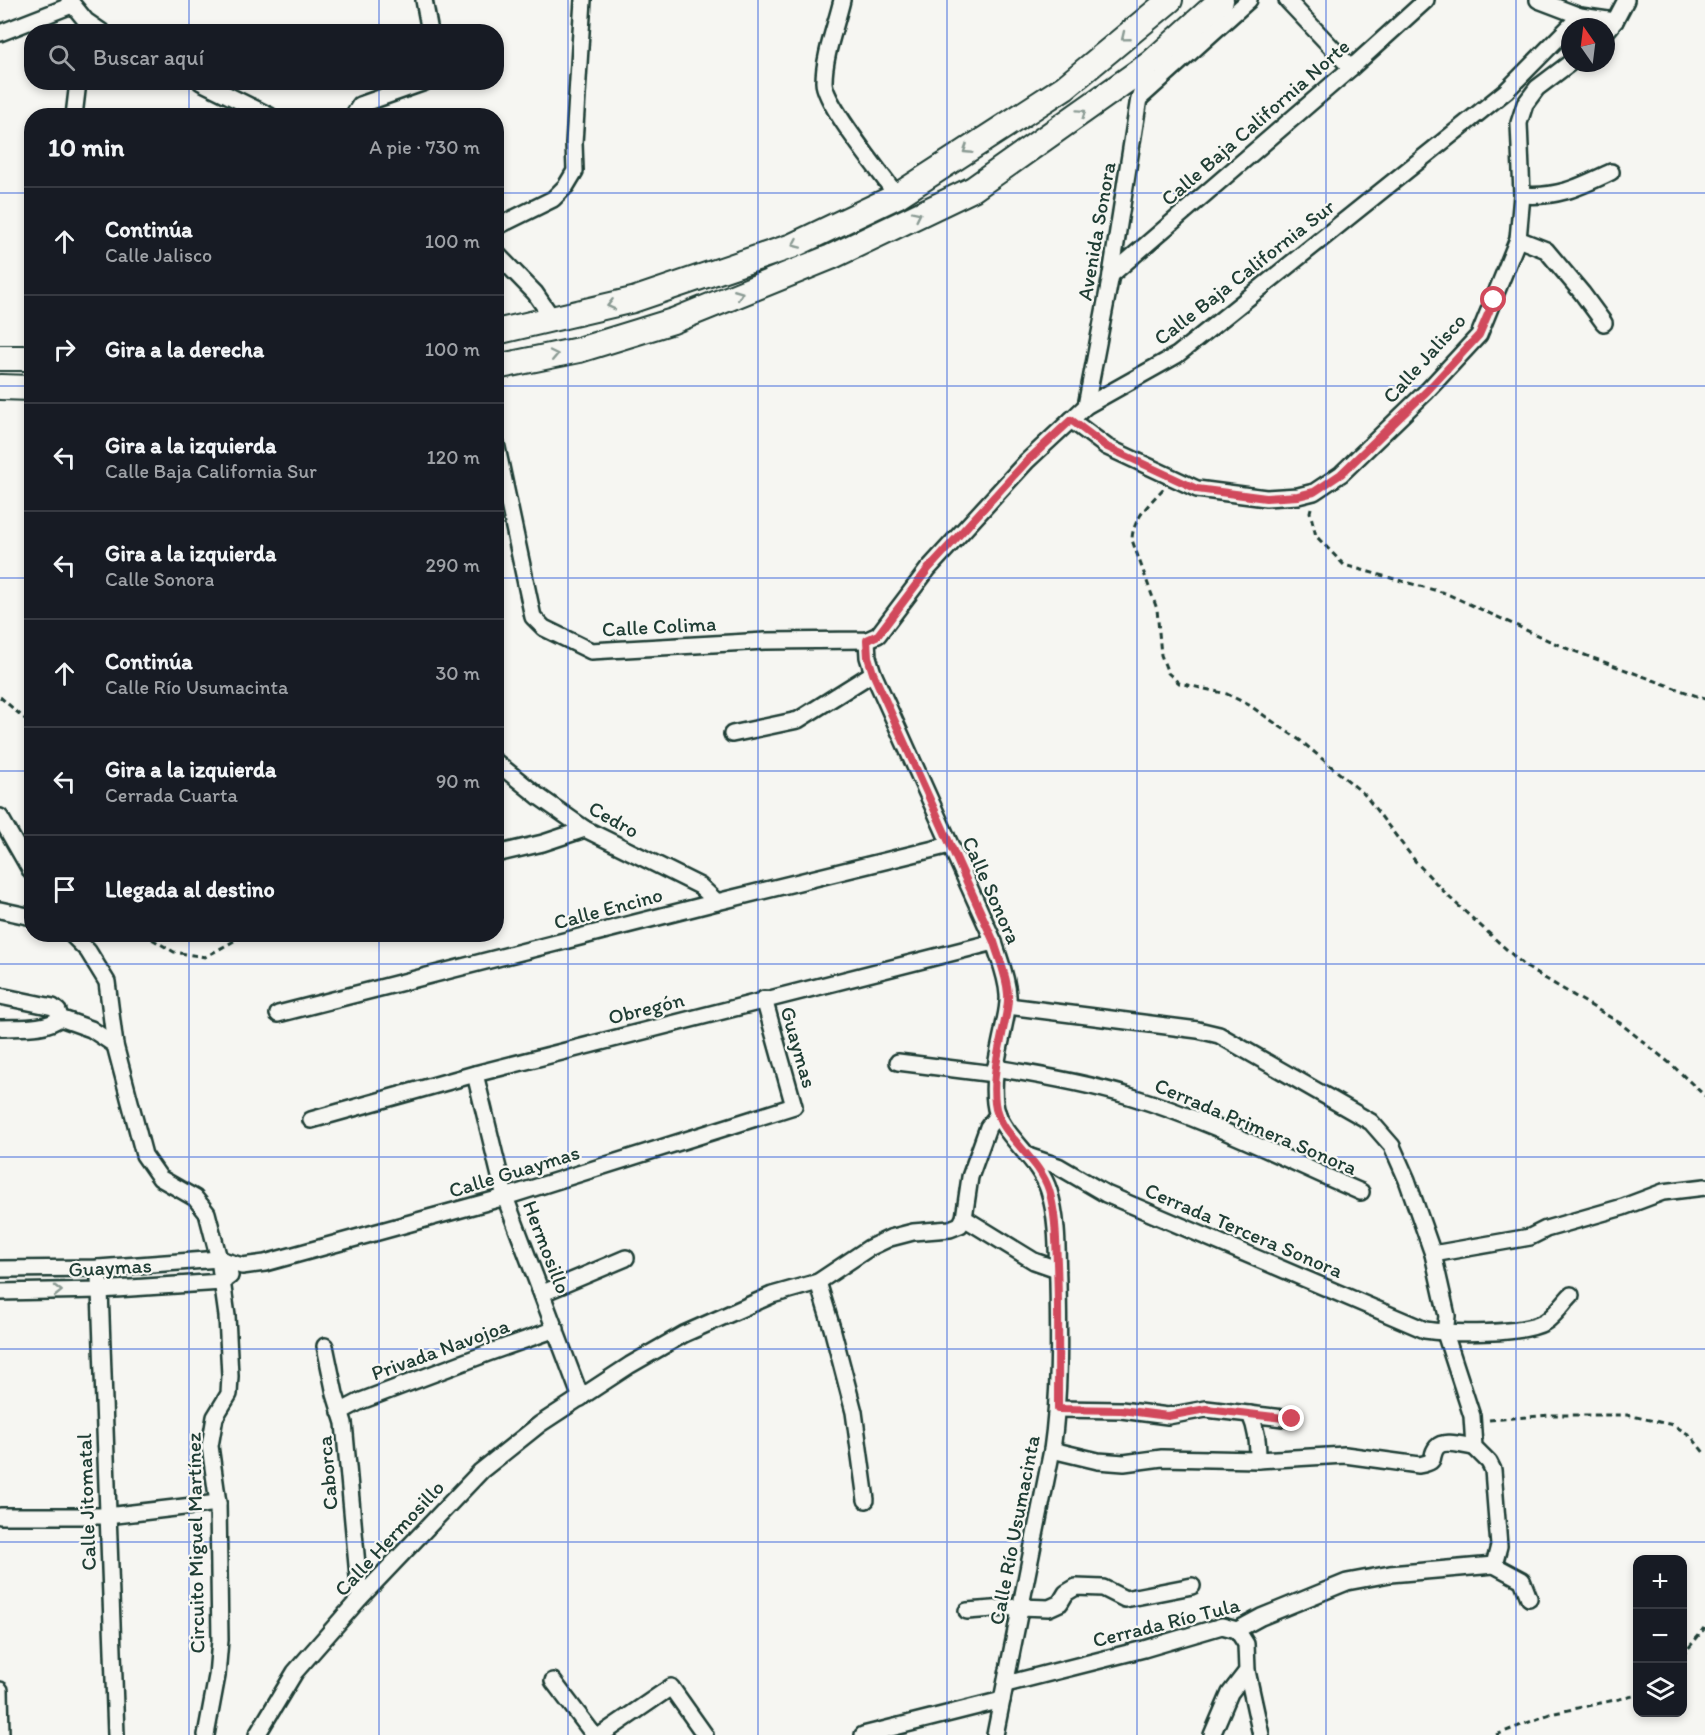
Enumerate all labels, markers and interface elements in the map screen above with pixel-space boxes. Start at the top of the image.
north arrow [1561,18,1615,72]
search box [24,24,504,90]
one-way arrow [1121,30,1132,41]
street label: Calle Baja California Norte [1156,33,1354,211]
icon: search [45,41,78,74]
text: Buscar aquí [93,44,204,71]
one-way arrow [1076,109,1087,120]
text: 10 min [48,131,124,163]
text: A pie · 730 m [369,135,480,159]
one-way arrow [962,143,973,154]
street label: Avenida Sonora [1071,160,1121,302]
street label: Calle Baja California Sur [1149,194,1339,350]
one-way arrow [911,211,922,223]
text: Continúa [105,216,193,243]
icon: ahead [48,225,81,258]
text: 100 m [425,229,480,253]
one-way arrow [791,237,802,249]
text: Calle Jalisco [105,243,212,267]
route start [1480,286,1506,312]
one-way arrow [732,289,743,301]
one-way arrow [606,298,616,311]
street label: Calle Jalisco [1377,308,1471,408]
icon: right [48,333,81,366]
text: Gira a la derecha [105,336,264,363]
text: 100 m [425,337,480,361]
one-way arrow [548,349,558,362]
text: Gira a la izquierda [105,432,276,459]
icon: left [48,441,81,474]
text: 120 m [427,445,480,469]
text: Calle Baja California Sur [105,459,317,483]
text: Gira a la izquierda [105,540,276,567]
icon: left [48,549,81,582]
text: 290 m [425,553,480,577]
text: Calle Sonora [105,567,214,591]
street label: Calle Colima [601,611,717,641]
text: Continúa [105,648,193,675]
icon: ahead [48,657,81,690]
text: 30 m [435,661,480,685]
text: Calle Río Usumacinta [105,675,288,699]
text: Gira a la izquierda [105,756,276,783]
icon: left [48,765,81,798]
text: 90 m [436,769,480,793]
text: Cerrada Cuarta [105,783,238,807]
street label: Cedro [584,795,644,843]
street label: Calle Sonora [957,832,1027,948]
icon: arrive [48,873,81,906]
text: Llegada al destino [105,876,275,903]
street label: Calle Encino [551,881,665,935]
street label: Obregón [605,986,687,1029]
street label: Guaymas [775,1003,823,1091]
street label: Cerrada Primera Sonora [1151,1072,1361,1180]
street label: Calle Guaymas [446,1139,582,1203]
street label: Cerrada Tercera Sonora [1141,1177,1347,1283]
street label: Hermosillo [518,1197,576,1297]
street label: Guaymas [68,1252,152,1282]
one-way arrow [54,1285,63,1297]
street label: Privada Navojoa [368,1312,512,1386]
route end [1278,1405,1304,1431]
street label: Circuito Miguel Martínez [181,1432,209,1654]
street label: Calle Jitomatal [71,1433,101,1571]
street label: Calle Río Usumacinta [983,1433,1045,1627]
street label: Caborca [311,1435,343,1511]
street label: Calle Hermosillo [329,1475,449,1601]
map controls [1633,1555,1687,1717]
button: + [1633,1555,1687,1609]
street label: Cerrada Río Tula [1090,1592,1242,1652]
button: − [1633,1609,1687,1663]
button: layers [1633,1663,1687,1717]

